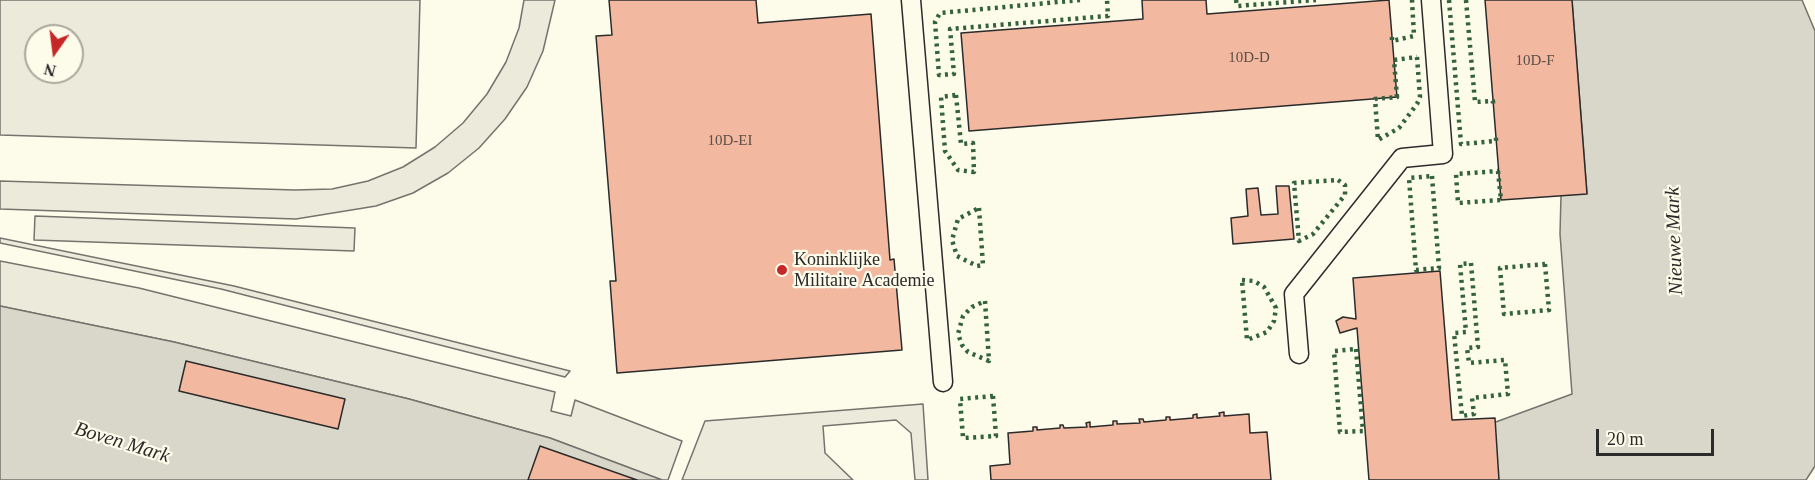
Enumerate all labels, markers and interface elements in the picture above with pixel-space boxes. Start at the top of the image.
north arrow [24,24,84,84]
house number: 10D-D [1228,49,1270,67]
house number: 10D-F [1515,52,1555,70]
text: N [42,60,58,80]
house number: 10D-EI [708,132,752,150]
water label: Nieuwe Mark [1661,186,1689,296]
place label: Koninklijke Militaire Academie [794,249,934,292]
marker: Koninklijke Militaire Academie [775,263,789,277]
water label: Boven Mark [71,417,173,469]
scale bar [1599,417,1718,455]
text: 20 m [1607,429,1644,449]

